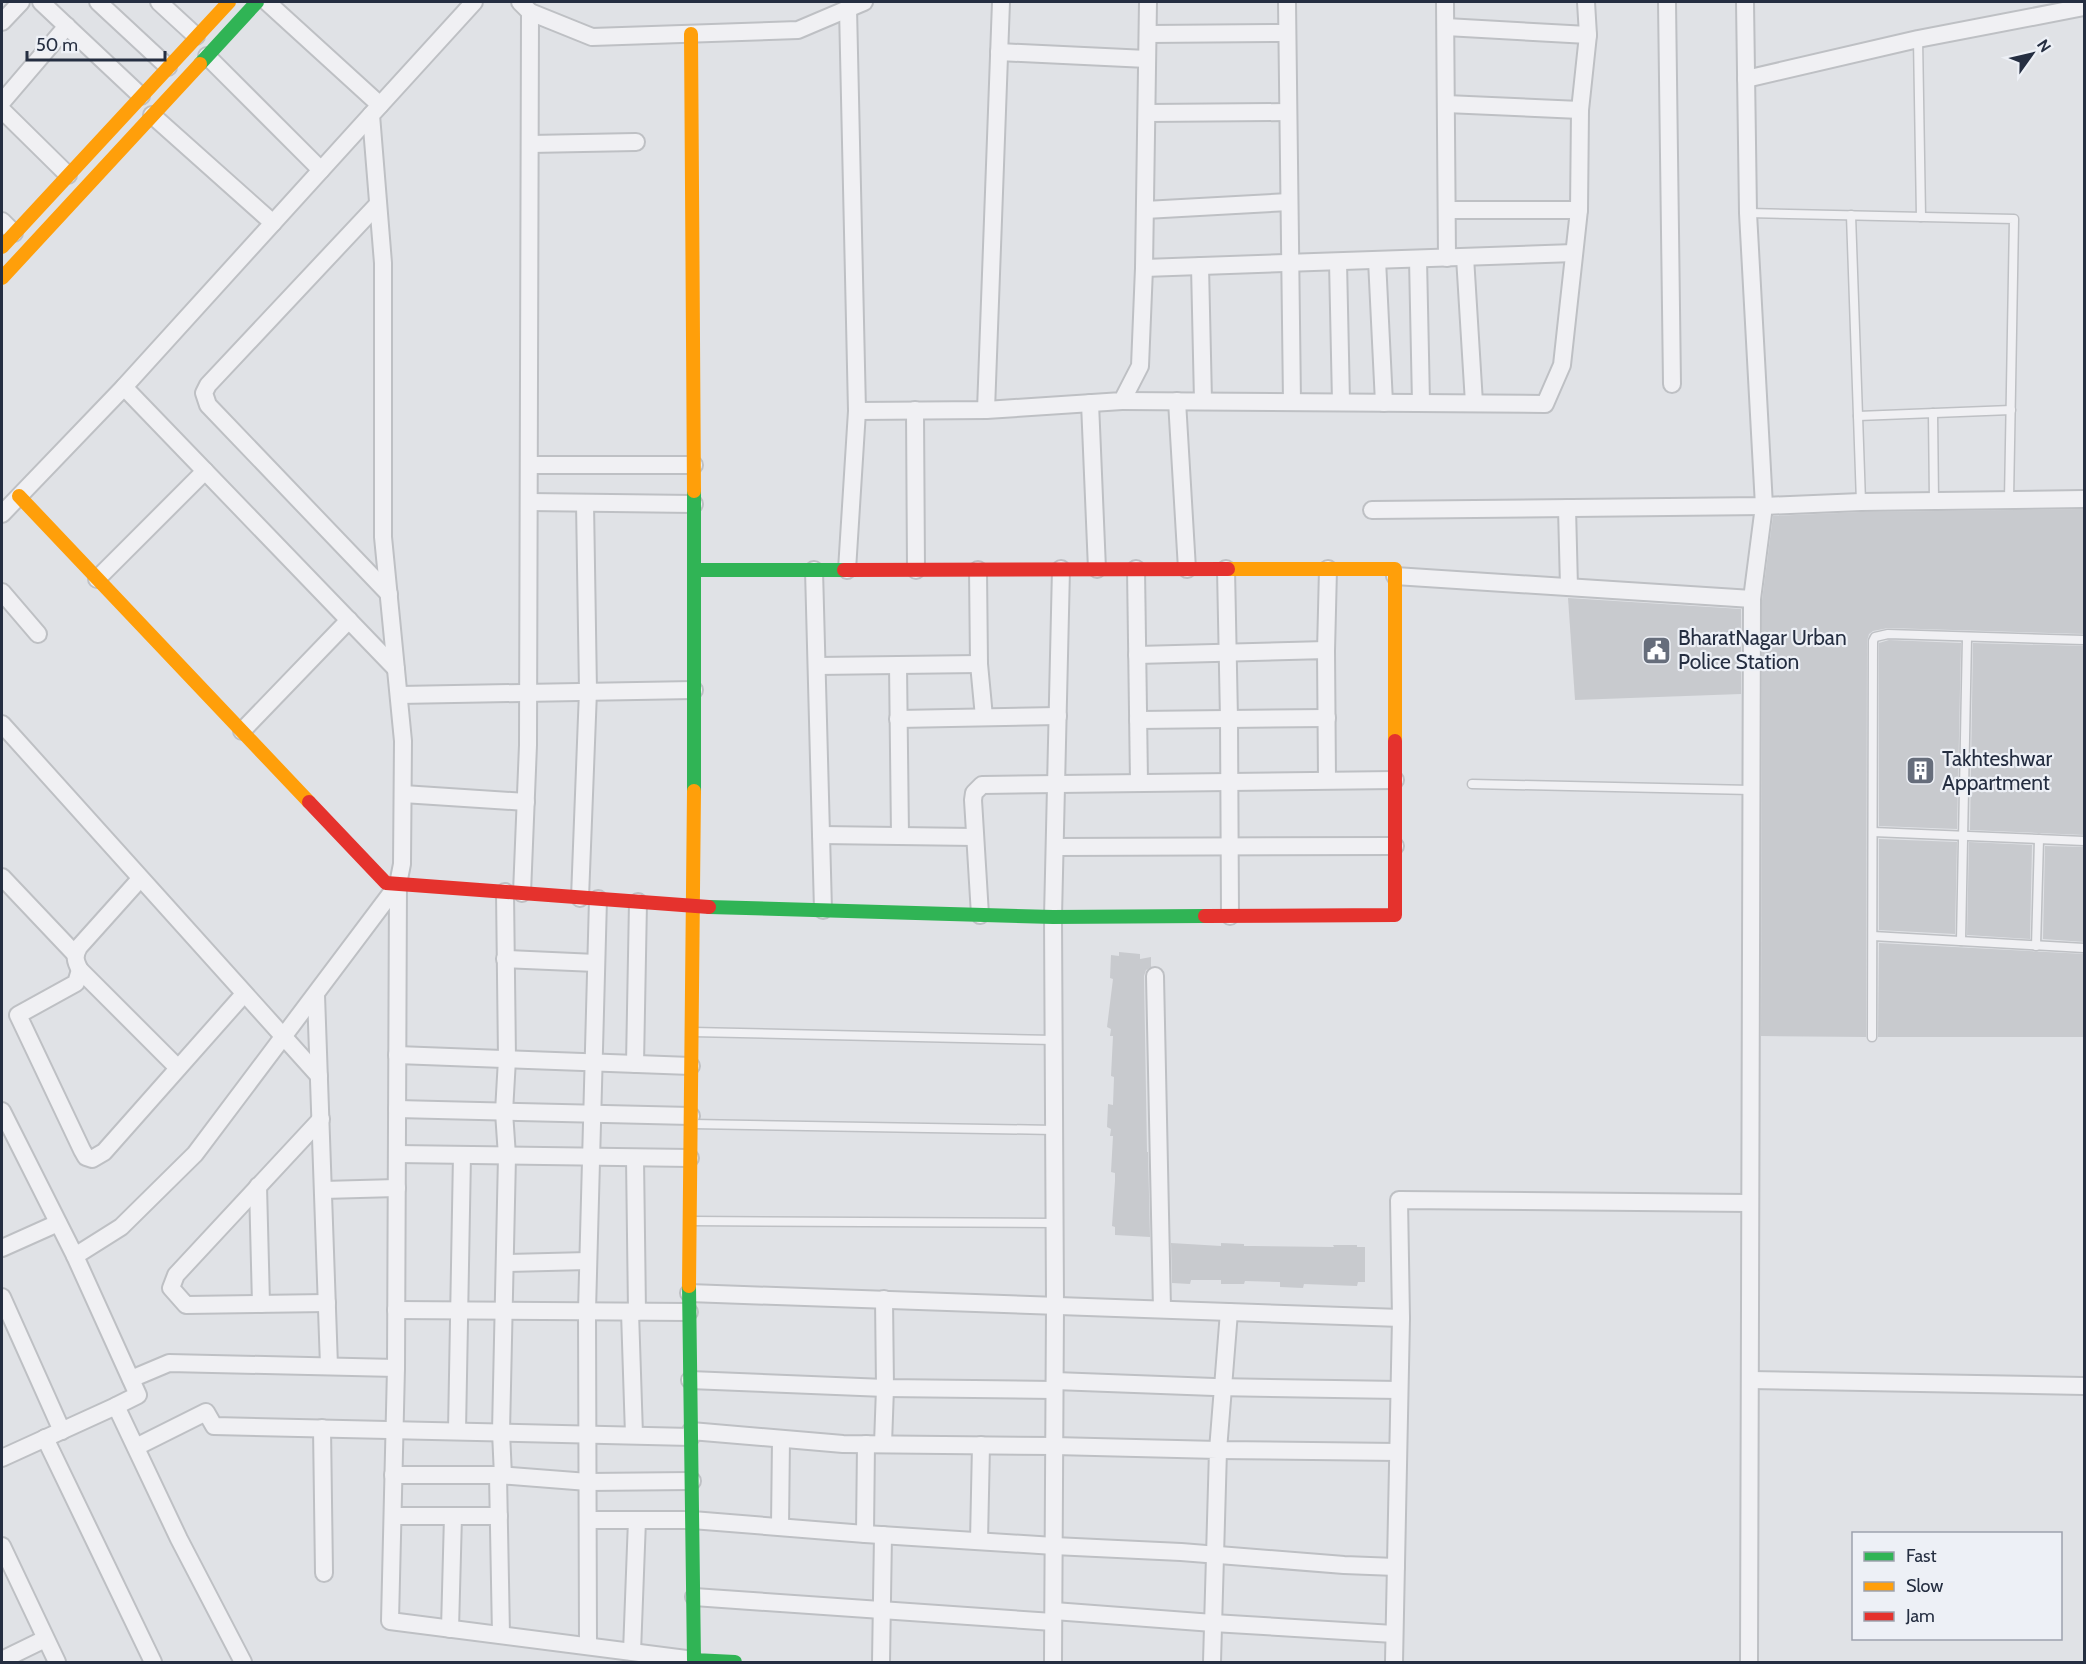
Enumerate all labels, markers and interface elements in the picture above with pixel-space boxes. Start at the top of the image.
scale bar [27,24,165,62]
north arrow [2002,24,2062,84]
text: 50 m [36,34,78,56]
text: N [2033,36,2055,56]
place label: BharatNagar Urban Police Station [1678,625,1847,674]
public building icon: BharatNagar Urban Police Station [1641,634,1673,666]
place label: Takhteshwar Appartment [1942,746,2052,795]
building icon: Takhteshwar Appartment [1905,755,1937,787]
legend [1852,1532,2062,1640]
text: Fast [1906,1545,1937,1567]
text: Slow [1906,1575,1943,1597]
text: Jam [1905,1605,1935,1627]

